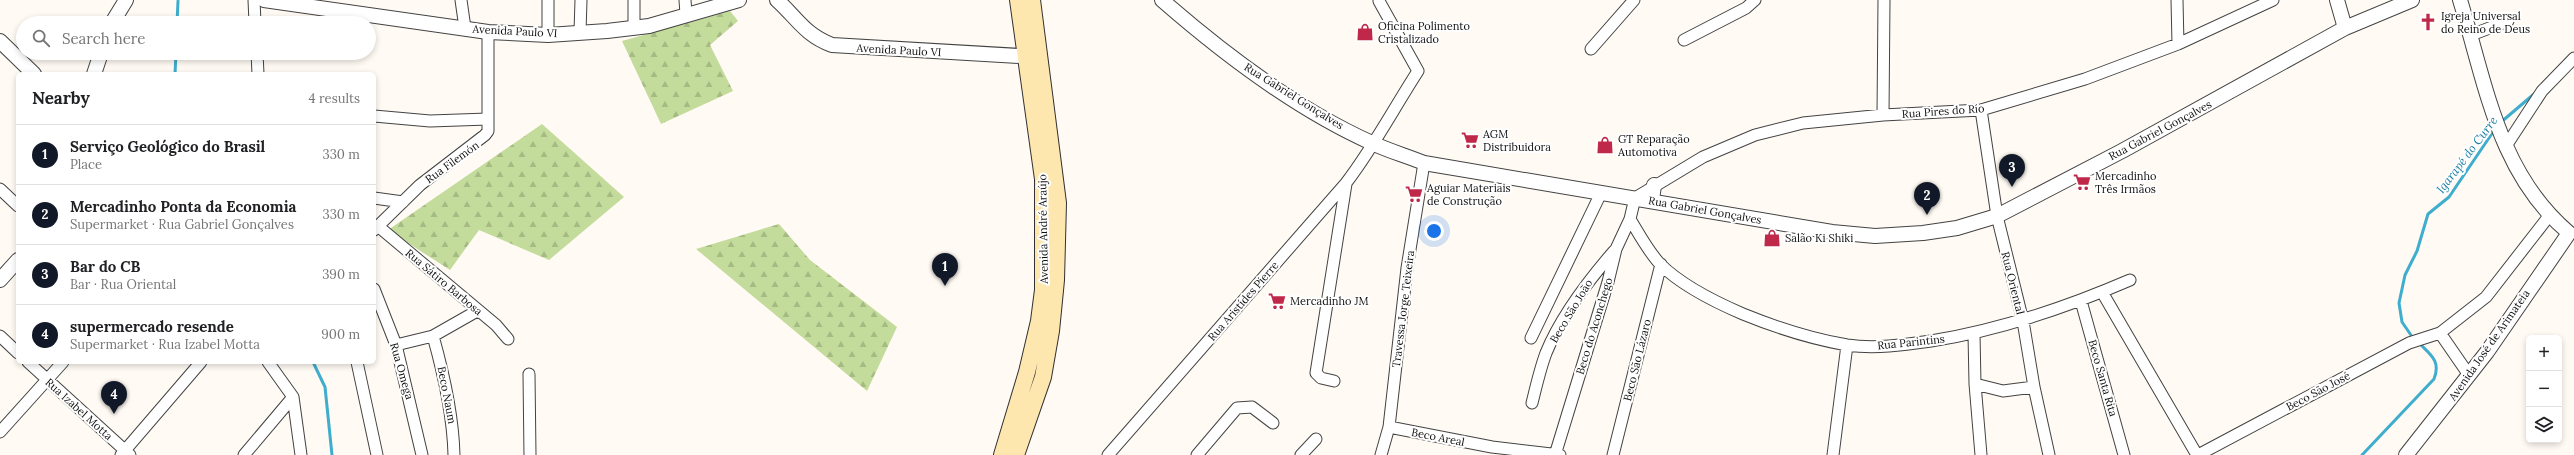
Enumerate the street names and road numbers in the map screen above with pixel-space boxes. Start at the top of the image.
street label: Avenida Paulo VI [471,22,558,40]
street label: Avenida Paulo VI [855,41,942,59]
street label: Rua Gabriel Gonçalves [1242,60,1346,132]
street label: Rua Gabriel Gonçalves [2106,97,2214,163]
street label: Rua Pires do Río [1901,101,1985,121]
street label: Rua Filemón [422,138,482,186]
street label: Avenida André Araújo [1035,174,1051,285]
street label: Rua Gabriel Gonçalves [1647,193,1763,227]
street label: Rua Sátiro Barbosa [403,246,486,318]
street label: Travessa Jorge Teixeira [1389,249,1417,368]
street label: Rua Oriental [1998,250,2028,316]
street label: Rua Aristídes Pierre [1205,258,1281,344]
street label: Beco do Aconchego [1573,276,1615,376]
street label: Beco São João [1547,277,1595,345]
street label: Avenida José de Arimateia [2445,287,2533,404]
street label: Beco São Lázaro [1620,318,1654,402]
street label: Rua Parintins [1877,331,1945,353]
street label: Beco Santa Rita [2085,338,2121,418]
street label: Rua Omega [387,341,417,401]
street label: Beco Naum [435,365,459,425]
street label: Beco São José [2284,368,2353,414]
street label: Rua Izabel Motta [42,375,116,443]
street label: Beco Areal [1410,425,1466,449]

